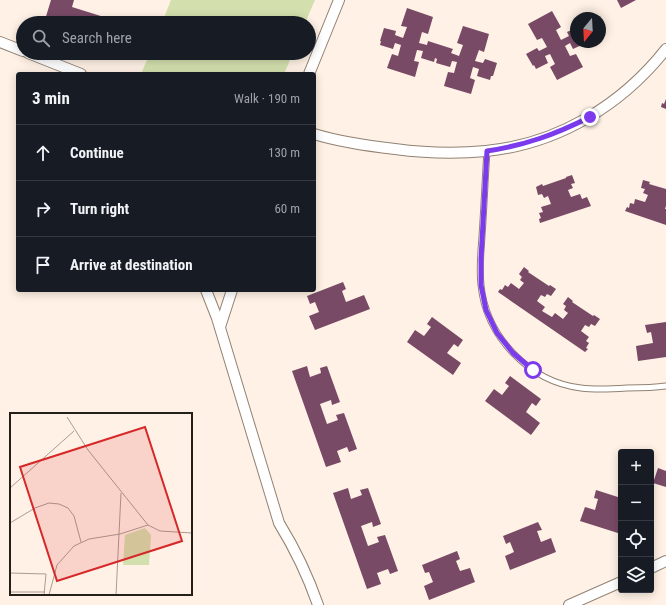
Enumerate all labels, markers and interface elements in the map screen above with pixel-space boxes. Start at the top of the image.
north arrow [570,12,606,48]
search box [16,16,316,60]
icon: search [30,27,52,49]
text: Search here [62,29,132,47]
text: 3 min [32,88,70,108]
text: Walk · 190 m [234,91,300,106]
route end [581,108,599,126]
icon: ahead [32,142,54,164]
text: Continue [70,144,124,162]
text: 130 m [268,145,300,160]
icon: right [32,198,54,220]
text: Turn right [70,200,129,218]
text: 60 m [274,201,300,216]
icon: arrive [32,254,54,276]
text: Arrive at destination [70,256,193,274]
route start [524,361,542,379]
inset map [10,413,192,595]
map controls [618,449,654,593]
button: + [618,449,654,485]
button: − [618,485,654,521]
button: locate [618,521,654,557]
button: layers [618,557,654,593]

